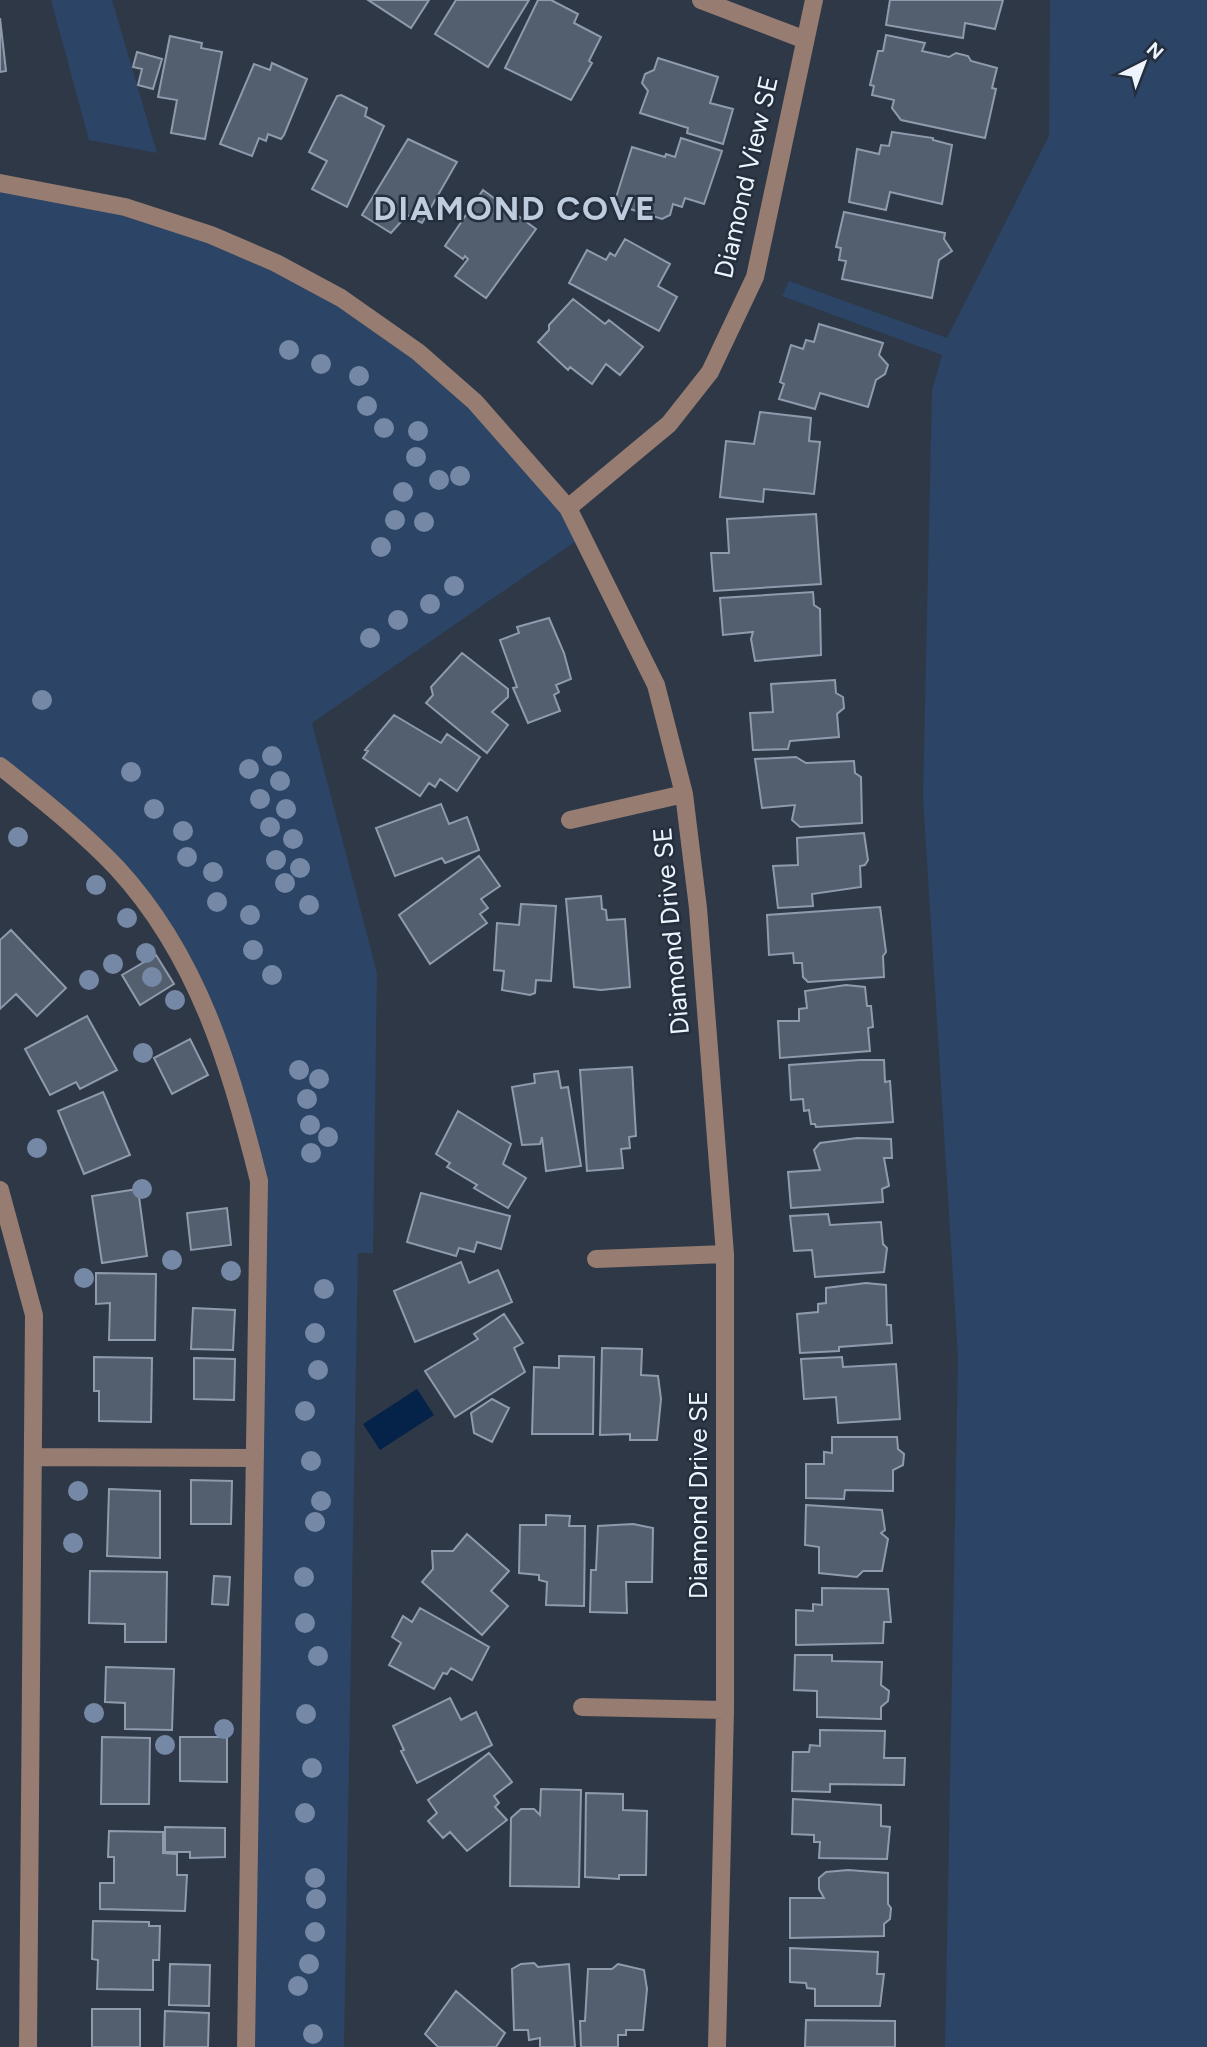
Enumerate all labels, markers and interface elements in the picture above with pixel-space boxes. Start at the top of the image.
north arrow [1109,28,1179,98]
text: N [1142,37,1168,64]
street label: Diamond View SE [707,73,785,281]
district label: DIAMOND COVE [373,189,657,228]
street label: Diamond Drive SE [646,826,696,1036]
street label: Diamond Drive SE [682,1391,714,1599]

